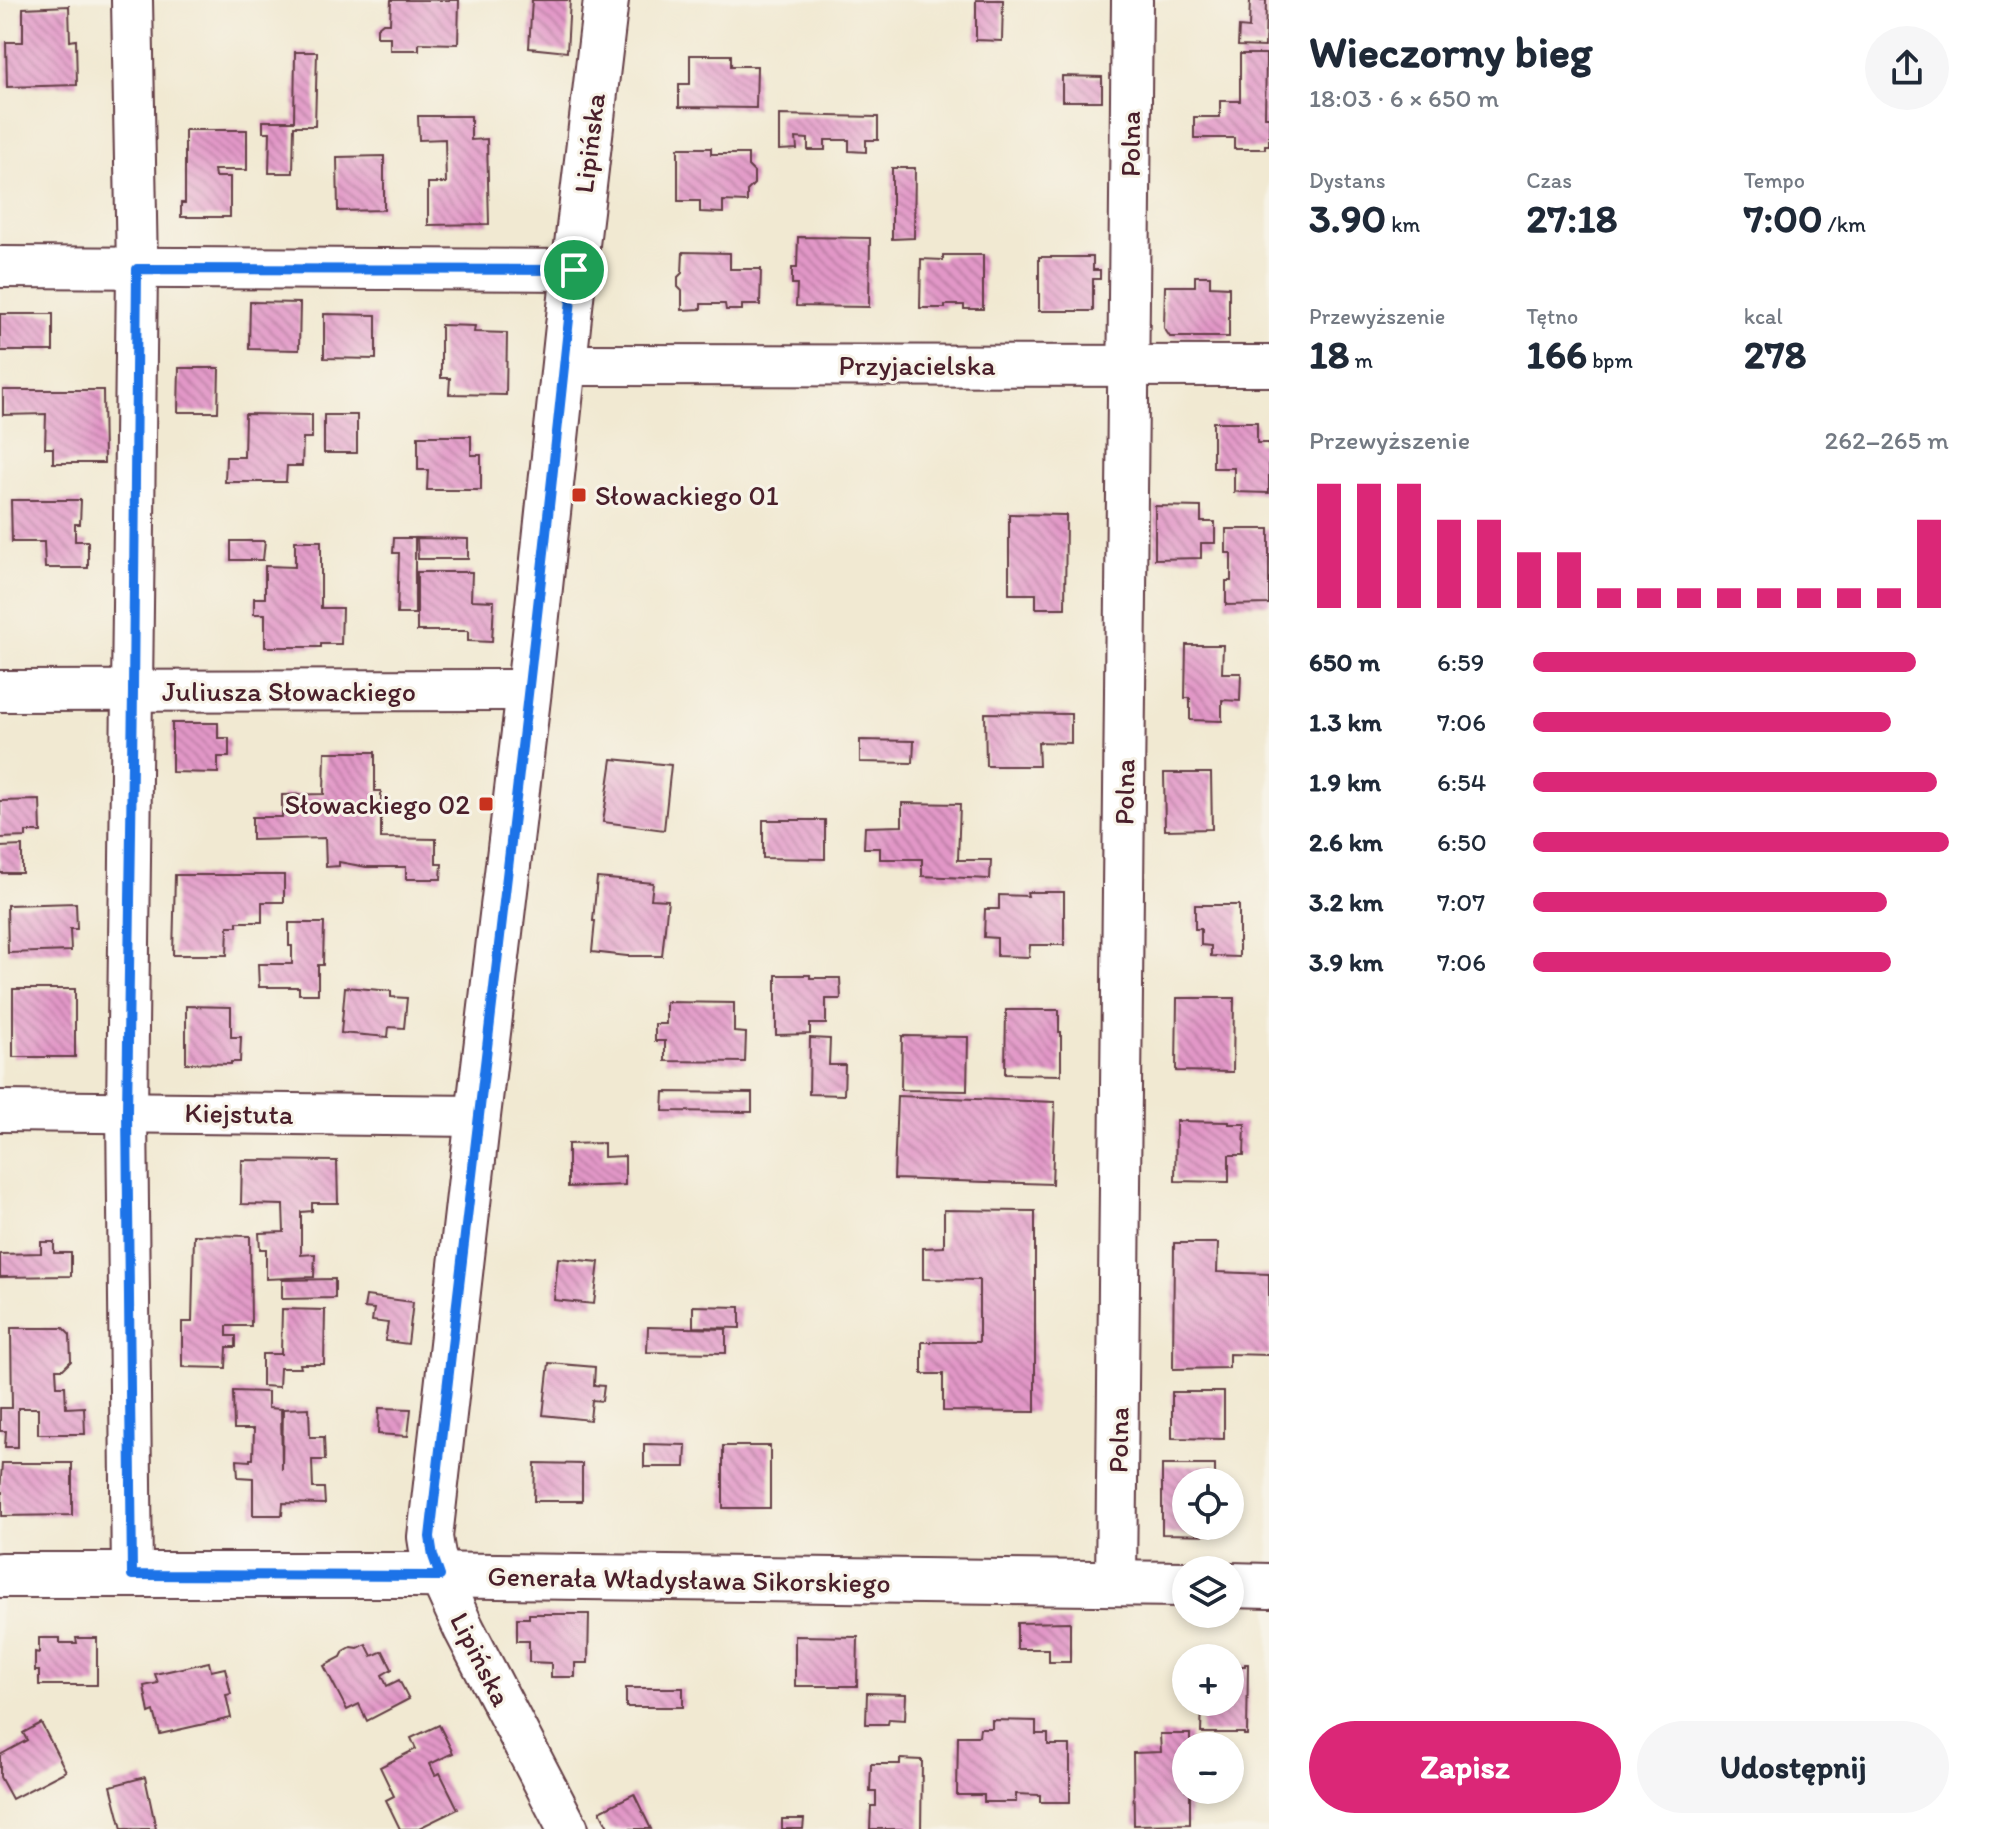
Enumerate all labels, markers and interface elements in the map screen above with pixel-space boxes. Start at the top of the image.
text: Wieczorny bieg [1309,25,1592,78]
button: share [1865,26,1949,110]
text: 18:03 · 6 × 650 m [1309,82,1499,114]
street label: Lipińska [566,91,612,195]
street label: Polna [1113,111,1147,177]
text: Dystans [1309,167,1386,194]
text: Czas [1526,167,1572,194]
text: Tempo [1744,167,1805,194]
text: 3.90 [1309,194,1386,242]
text: 27:18 [1526,194,1618,242]
text: 7:00 [1744,194,1823,242]
text: km [1386,211,1420,238]
text: /km [1823,211,1866,238]
pin [540,236,608,304]
icon: arrive [552,248,596,292]
text: Przewyższenie [1309,303,1445,330]
text: Tętno [1526,303,1578,330]
text: kcal [1744,303,1783,330]
text: 18 [1309,330,1349,378]
text: 166 [1526,330,1587,378]
text: 278 [1744,330,1806,378]
text: m [1349,347,1373,374]
text: bpm [1587,347,1633,374]
street label: Przyjacielska [838,348,996,382]
text: Przewyższenie [1309,424,1470,456]
text: 262–265 m [1825,424,1949,456]
place label: Słowackiego 01 [595,478,779,512]
marker: Słowackiego 01 [570,486,588,504]
text: 650 m [1309,646,1380,678]
text: 6:59 [1437,646,1484,678]
street label: Juliusza Słowackiego [162,674,416,708]
text: 1.3 km [1309,706,1382,738]
text: 7:06 [1437,706,1486,738]
street label: Polna [1106,758,1142,825]
text: 1.9 km [1309,766,1381,798]
text: 6:54 [1437,766,1486,798]
place label: Słowackiego 02 [285,787,470,821]
marker: Słowackiego 02 [477,795,495,813]
text: 2.6 km [1309,826,1383,858]
text: 6:50 [1437,826,1487,858]
text: 3.2 km [1309,886,1383,918]
text: 7:07 [1437,886,1485,918]
text: 3.9 km [1309,946,1383,978]
text: 7:06 [1437,946,1486,978]
street label: Kiejstuta [184,1095,294,1131]
street label: Polna [1100,1406,1136,1473]
map controls [1172,1468,1244,1804]
button: locate [1172,1468,1244,1540]
button: layers [1172,1556,1244,1628]
street label: Generała Władysława Sikorskiego [487,1558,891,1600]
street label: Lipińska [443,1606,519,1712]
button: + [1172,1644,1244,1716]
button: Zapisz [1309,1721,1621,1813]
button: Udostępnij [1637,1721,1949,1813]
button: − [1172,1732,1244,1804]

